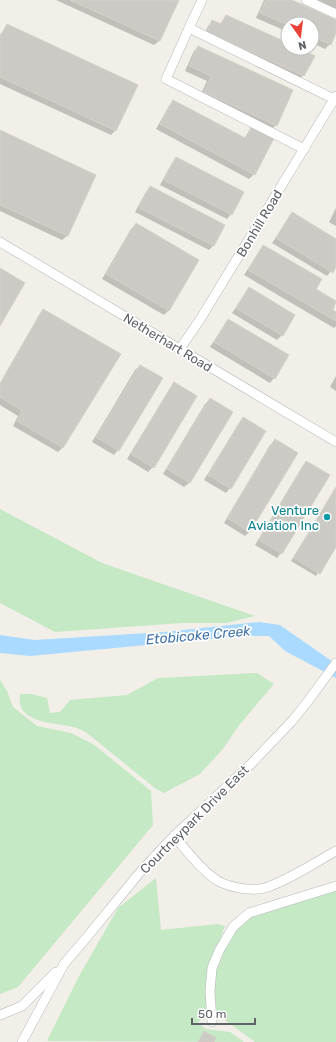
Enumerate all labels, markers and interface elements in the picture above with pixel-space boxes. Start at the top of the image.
north arrow [280,16,320,56]
text: N [297,38,308,53]
street label: Bonhill Road [234,187,285,259]
street label: Netherhart Road [121,310,215,375]
place label: Venture Aviation Inc [248,503,319,533]
marker: Venture Aviation Inc [322,512,332,522]
water label: Etobicoke Creek [145,622,252,649]
street label: Courtneypark Drive East [137,762,252,877]
scale bar [192,1000,255,1026]
text: 50 m [198,1007,226,1021]

